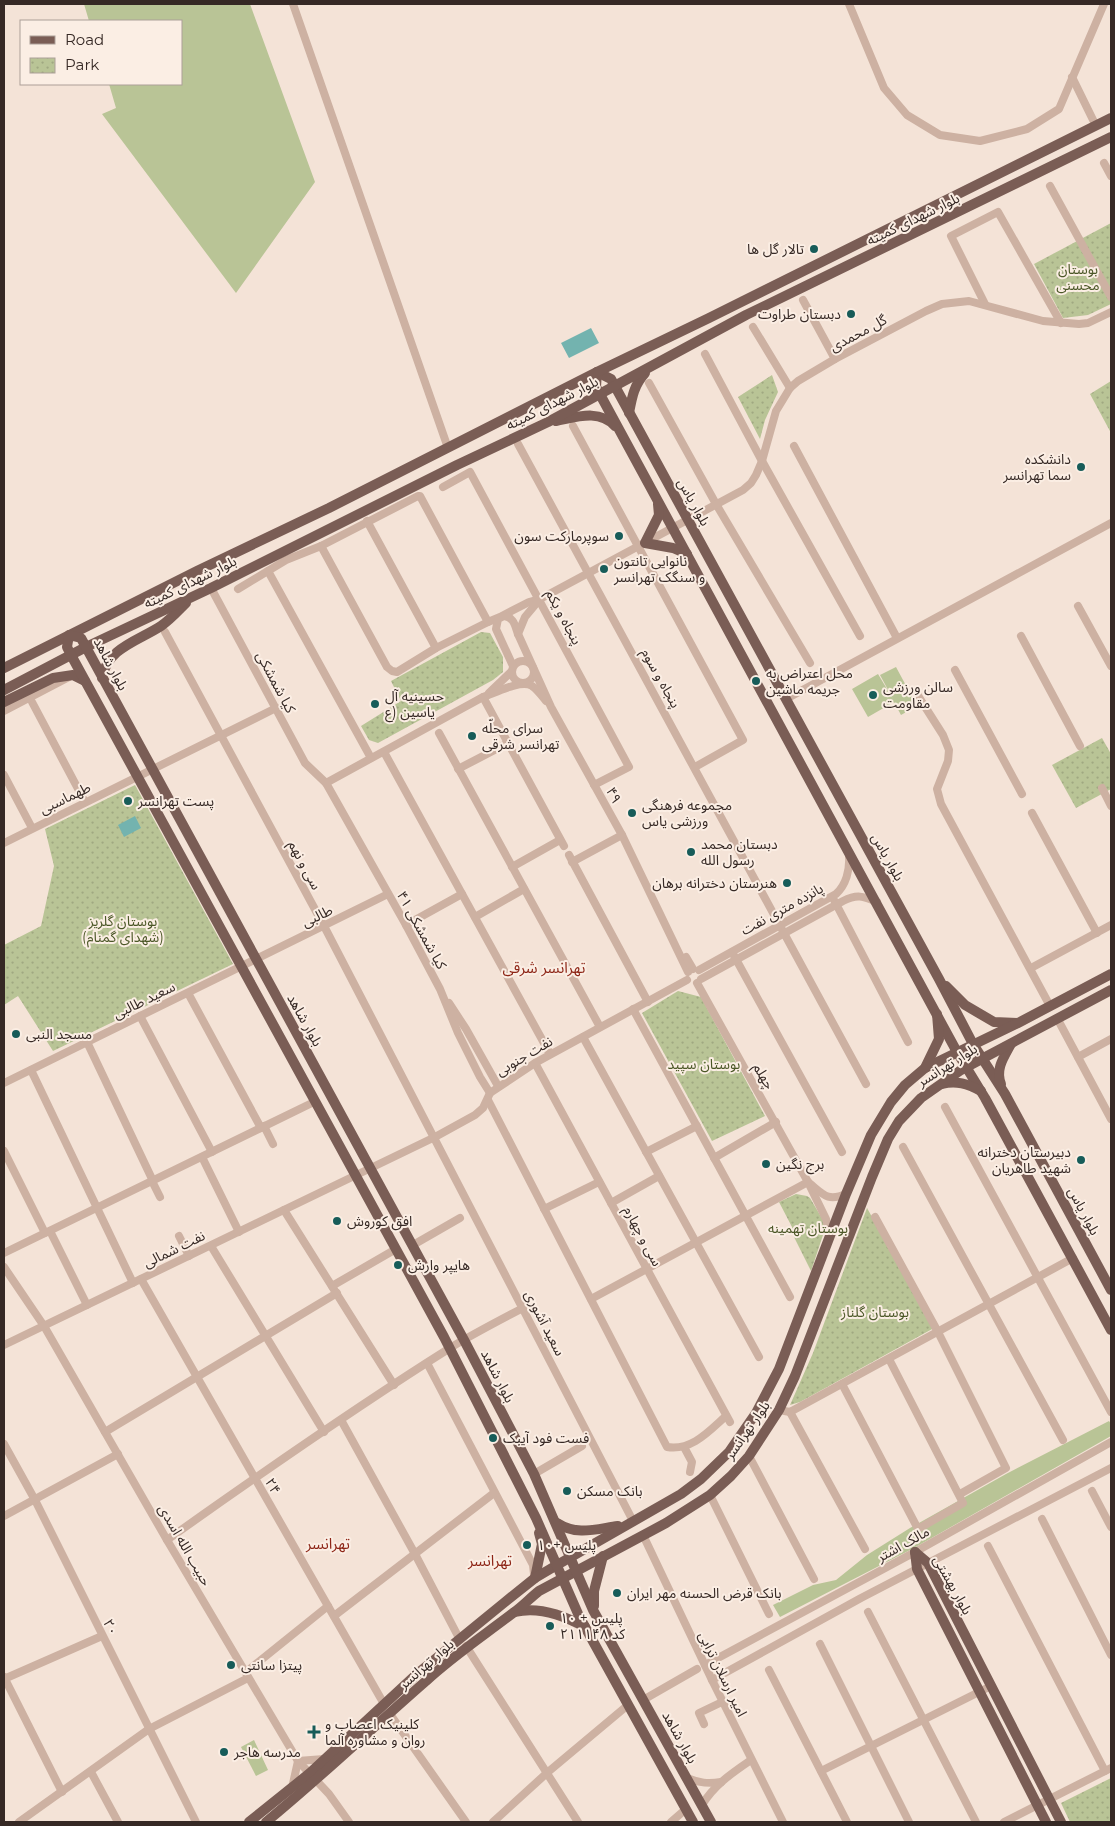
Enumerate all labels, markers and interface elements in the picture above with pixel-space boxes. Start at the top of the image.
legend [20,20,182,85]
text: Road [65,30,104,49]
text: Park [65,55,99,74]
street label: بلوار شهدای کمیته [864,189,963,249]
place label: تالار گل ها [747,240,804,258]
marker: تالار گل ها [808,243,820,255]
park label: بوستان محسنی [1056,260,1100,294]
place label: دبستان طراوت [758,305,841,323]
marker: دبستان طراوت [845,308,857,320]
street label: گل محمدی [826,310,890,356]
street label: بلوار شهدای کمیته [503,372,601,434]
place label: دانشکده سما تهرانسر [1002,450,1071,484]
marker: دانشکده سما تهرانسر [1075,461,1087,473]
street label: بلوار یاس [674,475,715,529]
place label: سوپرمارکت سون [514,527,609,546]
marker: سوپرمارکت سون [613,530,625,542]
street label: بلوار شهدای کمیته [141,552,240,612]
place label: نانوایی تانتون و سنگک تهرانسر [613,552,705,586]
marker: نانوایی تانتون و سنگک تهرانسر [598,563,610,575]
street label: پنجاه و یکم [540,586,586,649]
street label: بلوار شاهد [90,635,132,694]
street label: پنجاه و سوم [635,645,685,712]
street label: کیا شمشکی [252,648,300,716]
place label: محل اعتراض به جریمه ماشین [766,664,853,698]
marker: محل اعتراض به جریمه ماشین [750,675,762,687]
place label: سالن ورزشی مقاومت [883,678,953,712]
place label: حسینیه آل یاسین (ع [385,687,444,723]
marker: سالن ورزشی مقاومت [867,689,879,701]
marker: حسینیه آل یاسین (ع [369,698,381,710]
place label: سرای محلّه تهرانسر شرقی [482,718,559,753]
marker: سرای محلّه تهرانسر شرقی [466,730,478,742]
street label: طهماسبی [36,778,94,818]
street label: ۴۹ [602,784,626,806]
place label: پست تهرانسر [137,792,214,811]
marker: پست تهرانسر [122,795,134,807]
place label: مجموعه فرهنگی ورزشی یاس [642,796,732,830]
marker: مجموعه فرهنگی ورزشی یاس [626,807,638,819]
street label: بلوار یاس [868,830,909,884]
place label: دبستان محمد رسول الله [701,835,778,869]
street label: سی و نهم [283,837,326,894]
marker: دبستان محمد رسول الله [685,846,697,858]
place label: هنرستان دخترانه برهان [652,874,777,892]
marker: هنرستان دخترانه برهان [781,877,793,889]
street label: پانزده متری نفت [738,879,827,940]
street label: ۴۱ کیا شمشکی [393,888,451,973]
street label: طالبی [299,901,335,931]
park label: بوستان گلریز (شهدای گمنام) [82,912,164,948]
district label: تهرانسر شرقی [503,958,585,977]
street label: سعید طالبی [110,977,178,1023]
street label: بلوار شاهد [283,991,327,1050]
place label: مسجد النبی [26,1025,92,1043]
marker: مسجد النبی [10,1028,22,1040]
street label: نفت جنوبی [492,1032,556,1080]
street label: بلوار تهرانسر [913,1039,981,1091]
park label: بوستان سپید [668,1055,741,1074]
street label: چهلم [748,1060,779,1093]
place label: دبیرستان دخترانه شهید طاهریان [977,1143,1071,1177]
marker: دبیرستان دخترانه شهید طاهریان [1075,1154,1087,1166]
place label: برج نگین [776,1155,824,1175]
marker: برج نگین [760,1158,772,1170]
street label: بلوار یاس [1064,1184,1104,1238]
street label: سی و چهارم [618,1203,666,1270]
place label: افق کوروش [347,1212,412,1231]
marker: افق کوروش [331,1215,343,1227]
park label: بوستان تهمینه [768,1219,848,1237]
street label: نفت شمالی [140,1226,208,1272]
place label: هایپر وارش [408,1256,470,1275]
marker: هایپر وارش [392,1259,404,1271]
street label: سعید آشوری [521,1287,569,1359]
park label: بوستان گلناز [840,1303,909,1321]
street label: بلوار شاهد [477,1346,519,1406]
street label: بلوار تهرانسر [720,1397,774,1464]
place label: فست فود آیبک [503,1429,589,1447]
marker: فست فود آیبک [487,1432,499,1444]
street label: ۲۴ [261,1475,285,1497]
place label: بانک مسکن [577,1482,643,1500]
marker: بانک مسکن [561,1485,573,1497]
street label: حبیب الله اسدی [154,1501,216,1589]
street label: مالک اشتر [873,1522,932,1566]
district label: تهرانسر [305,1534,350,1553]
place label: پلیس +۱۰ [537,1536,596,1555]
marker: پلیس +۱۰ [521,1539,533,1551]
district label: تهرانسر [467,1551,512,1570]
street label: بلوار بهشتی [929,1552,977,1618]
place label: بانک قرض الحسنه مهر ایران [627,1584,782,1602]
marker: بانک قرض الحسنه مهر ایران [611,1587,623,1599]
place label: پلیس + ۱۰ کد ۲۱۱۱۴۸ [560,1609,625,1643]
street label: ۲۰ [99,1616,123,1638]
marker: پلیس + ۱۰ کد ۲۱۱۱۴۸ [544,1620,556,1632]
street label: امیر ارسلان ترابی [695,1628,751,1720]
street label: بلوار تهرانسر [394,1635,458,1694]
place label: پیتزا سانتی [241,1656,302,1675]
marker: پیتزا سانتی [225,1659,237,1671]
street label: بلوار شاهد [658,1708,702,1767]
place label: کلینیک اعصاب و روان و مشاوره آلما [325,1715,426,1749]
marker: کلینیک اعصاب و روان و مشاوره آلما [307,1725,321,1739]
place label: مدرسه هاجر [233,1743,301,1761]
marker: مدرسه هاجر [218,1746,230,1758]

